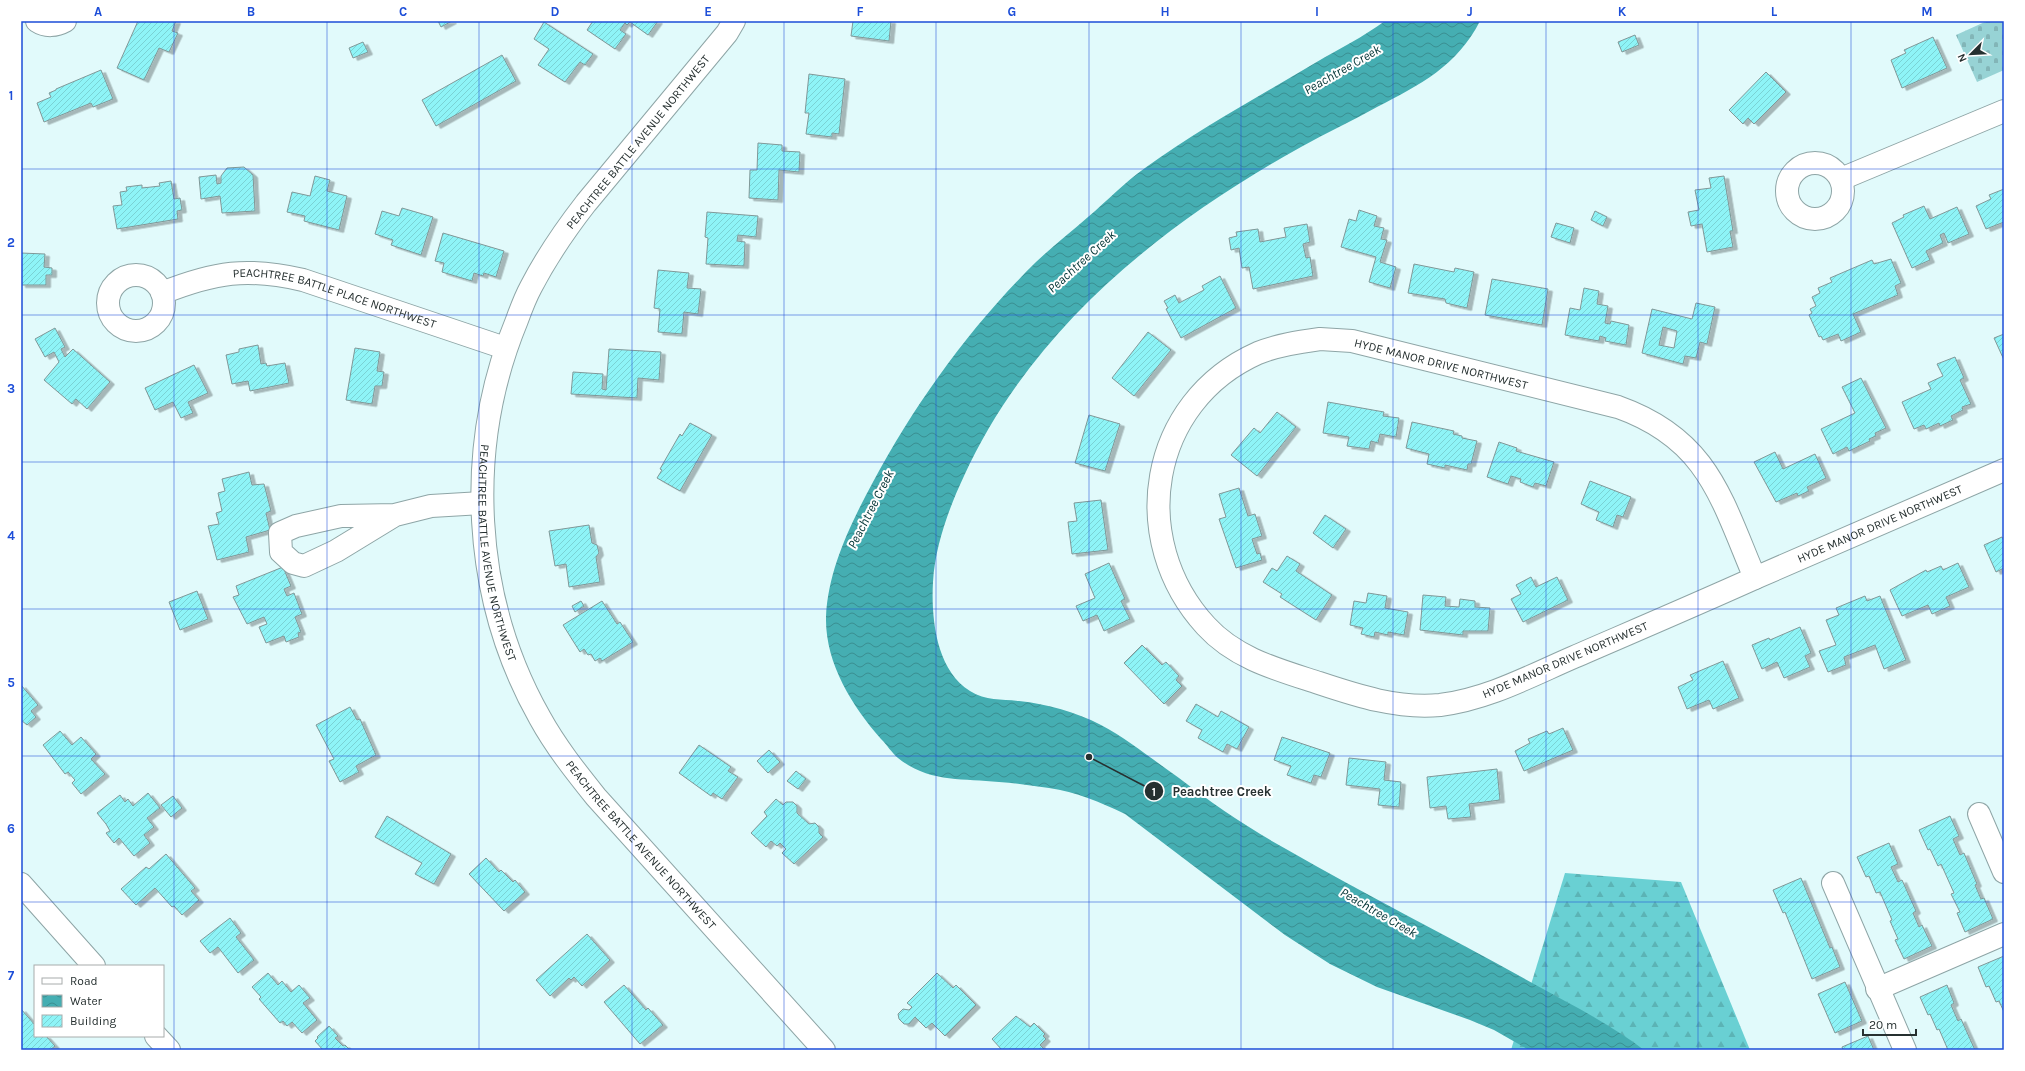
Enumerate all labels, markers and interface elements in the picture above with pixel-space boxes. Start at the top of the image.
text: A [94,4,102,19]
text: B [247,4,255,19]
text: C [399,4,407,19]
text: D [551,4,560,19]
text: E [704,4,712,19]
text: F [856,4,864,19]
text: G [1008,4,1016,19]
text: H [1160,4,1170,19]
text: I [1315,4,1319,19]
text: J [1467,4,1473,19]
text: K [1618,4,1627,19]
text: L [1771,4,1778,19]
text: M [1921,4,1933,19]
north arrow [1951,34,1991,74]
water label: Peachtree Creek [1301,41,1384,97]
street label: PEACHTREE BATTLE AVENUE NORTHWEST [563,52,713,232]
text: N [1955,52,1970,64]
text: 1 [9,88,13,103]
water label: Peachtree Creek [1044,227,1119,296]
text: 2 [7,235,15,250]
street label: PEACHTREE BATTLE PLACE NORTHWEST [232,266,438,331]
street label: HYDE MANOR DRIVE NORTHWEST [1353,336,1529,392]
text: 3 [7,381,15,396]
street label: PEACHTREE BATTLE AVENUE NORTHWEST [475,443,519,663]
water label: Peachtree Creek [844,467,897,551]
street label: HYDE MANOR DRIVE NORTHWEST [1795,482,1964,566]
text: 4 [7,528,15,543]
street label: HYDE MANOR DRIVE NORTHWEST [1480,619,1650,701]
text: 5 [7,675,15,690]
street label: PEACHTREE BATTLE AVENUE NORTHWEST [563,758,719,932]
callout: Peachtree Creek [1144,779,1279,804]
text: Peachtree Creek [1172,784,1272,799]
text: 1 [1152,785,1156,799]
text: 6 [7,821,15,836]
water label: Peachtree Creek [1338,884,1420,941]
legend [34,965,164,1037]
text: 7 [8,968,15,983]
text: Road [70,974,98,988]
text: Water [70,994,103,1008]
scale bar [1863,1011,1916,1037]
text: Building [70,1014,117,1028]
text: 20 m [1869,1018,1897,1032]

